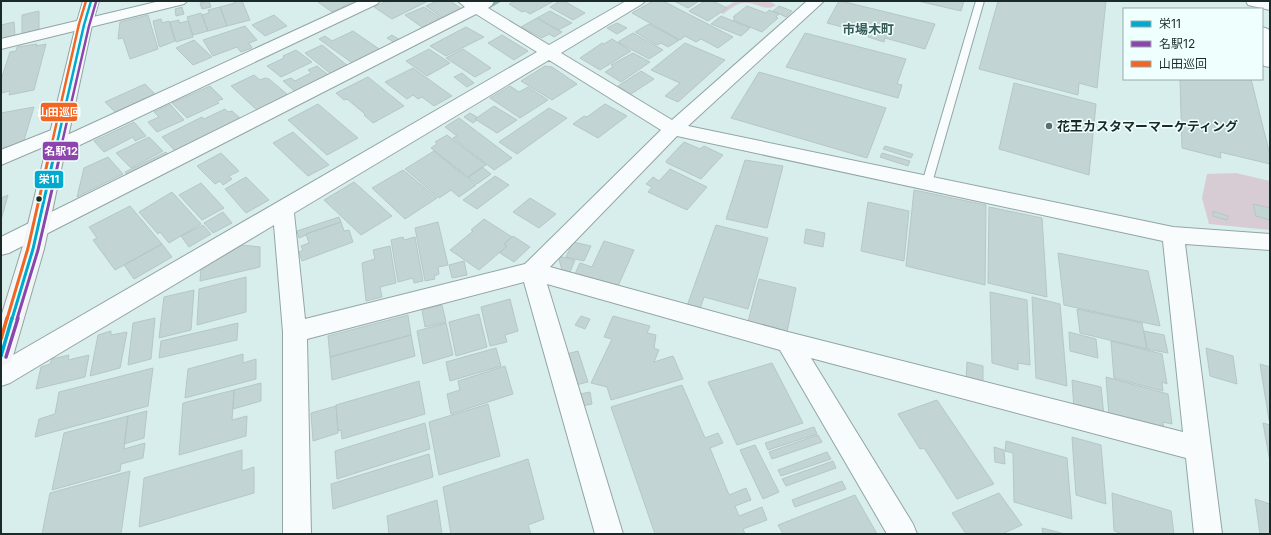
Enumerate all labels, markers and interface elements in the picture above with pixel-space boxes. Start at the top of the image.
legend [1123,8,1263,80]
text: 栄11 [1159,16,1181,31]
district label: 市場木町 [842,21,894,37]
text: 名駅12 [1159,36,1195,51]
text: 山田巡回 [1159,56,1207,71]
line badge: 山田巡回 [40,102,78,122]
text: 山田巡回 [37,105,81,119]
place label: 花王カスタマーマーケティング [1057,118,1238,134]
marker: 花王カスタマーマーケティング [1044,121,1054,131]
line badge: 名駅12 [42,141,79,161]
text: 名駅12 [44,144,78,158]
line badge: 栄11 [34,170,64,189]
text: 栄11 [39,172,59,186]
unlabelled marker [34,194,44,204]

